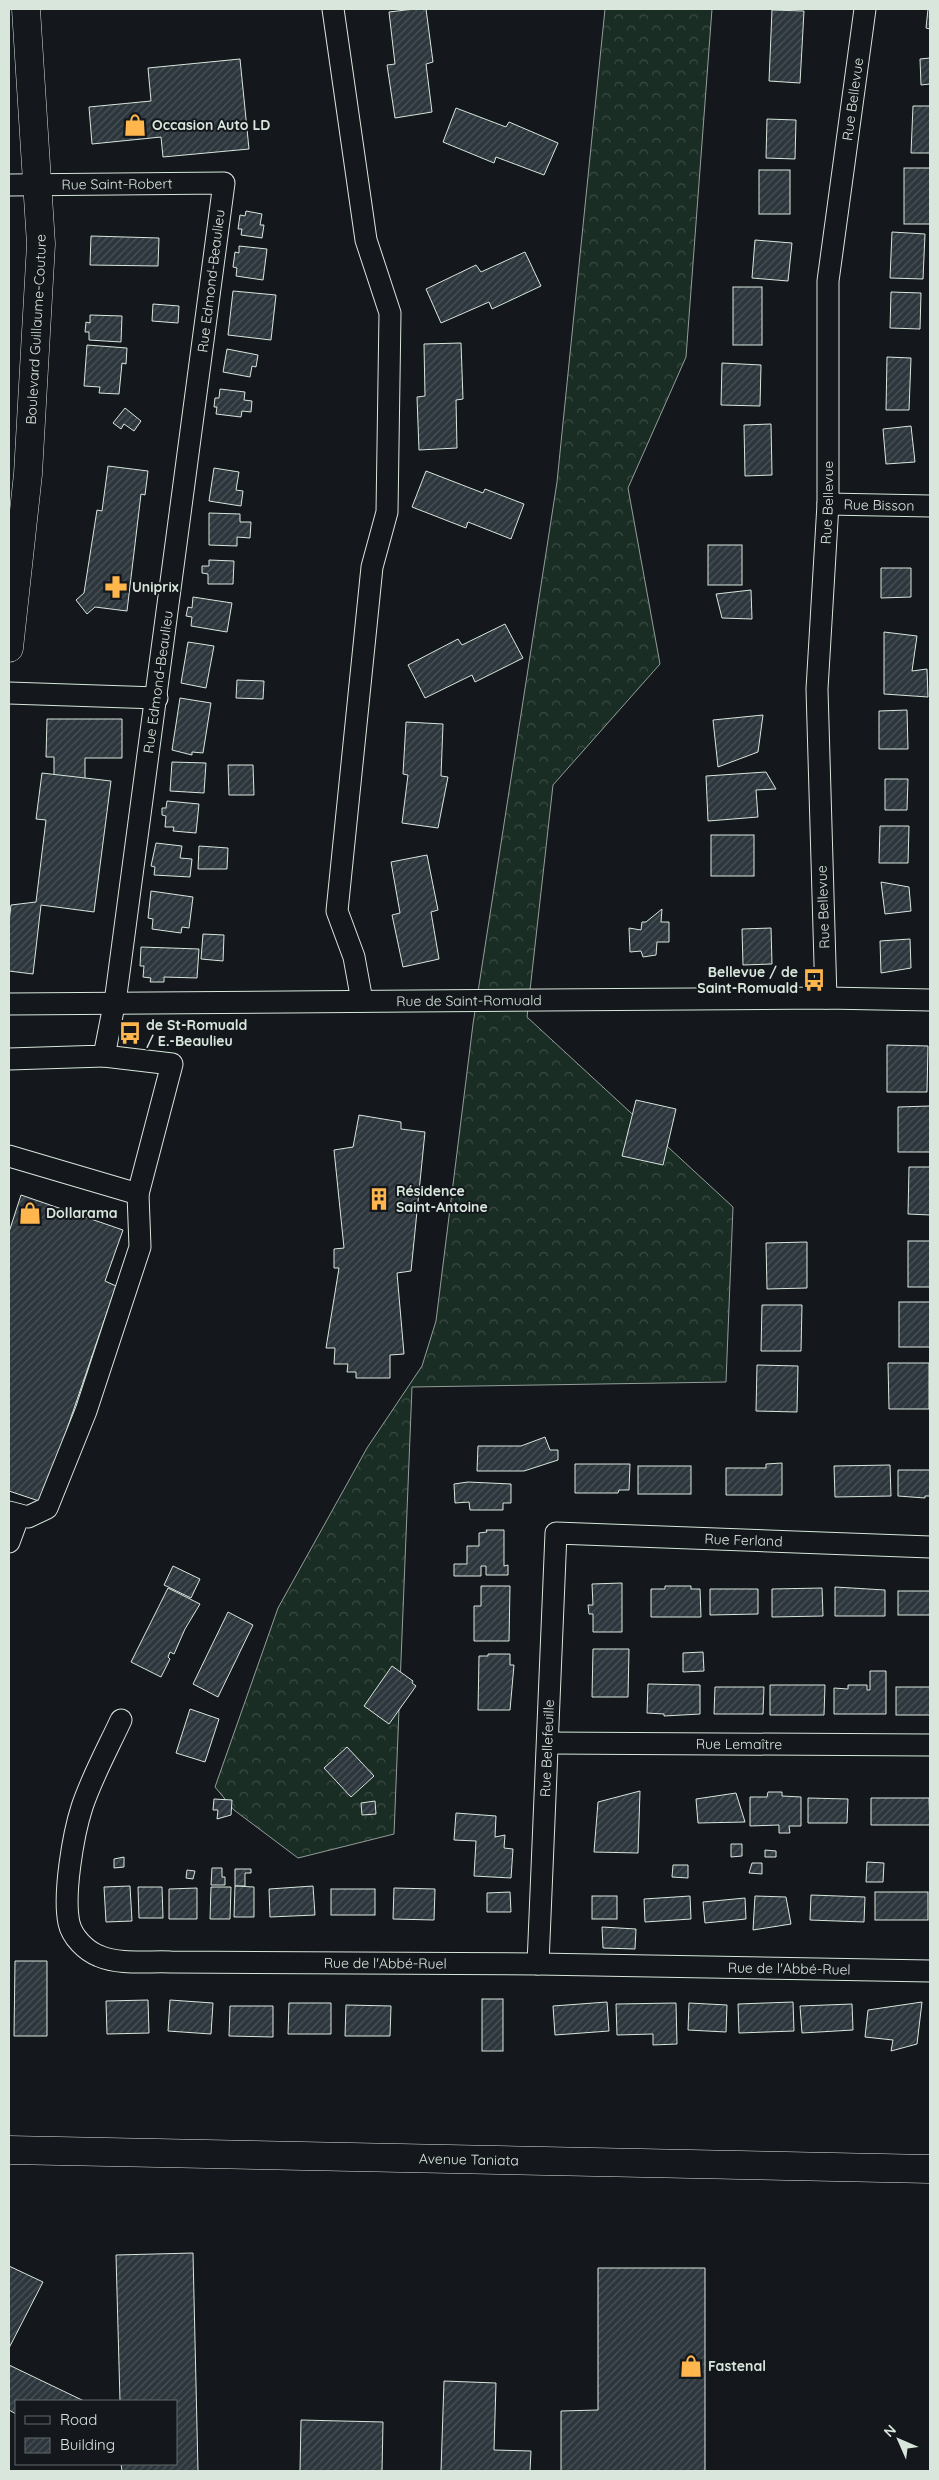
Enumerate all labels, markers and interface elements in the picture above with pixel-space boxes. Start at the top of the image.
street label: Rue Bellevue [838,56,867,142]
shop icon: Occasion Auto LD [122,112,148,138]
place label: Occasion Auto LD [152,116,270,134]
street label: Rue Saint-Robert [61,174,173,194]
street label: Rue Edmond-Beaulieu [193,208,229,354]
street label: Boulevard Guillaume-Couture [22,233,50,425]
street label: Rue Bellevue [817,461,837,545]
street label: Rue Bisson [843,495,915,515]
pharmacy icon: Uniprix [103,574,129,600]
place label: Uniprix [132,578,179,596]
street label: Rue Edmond-Beaulieu [139,609,177,755]
street label: Rue Bellevue [813,865,833,949]
place label: Bellevue / de Saint-Romuald [697,963,798,997]
bus stop icon: Bellevue / de Saint-Romuald [801,967,827,993]
street label: Rue de Saint-Romuald [396,991,542,1010]
place label: de St-Romuald / E.-Beaulieu [146,1016,247,1050]
bus stop icon: de St-Romuald / E.-Beaulieu [117,1020,143,1046]
place label: Résidence Saint-Antoine [396,1182,488,1216]
building icon: Résidence Saint-Antoine [366,1186,392,1212]
shop icon: Dollarama [17,1200,43,1226]
place label: Dollarama [46,1204,118,1222]
street label: Rue Ferland [704,1530,783,1550]
street label: Rue Bellefeuille [536,1699,558,1797]
street label: Rue Lemaître [696,1735,782,1753]
street label: Rue de l'Abbé-Ruel [324,1954,447,1973]
street label: Rue de l'Abbé-Ruel [728,1958,851,1979]
street label: Avenue Taniata [419,2149,519,2170]
shop icon: Fastenal [678,2353,704,2379]
place label: Fastenal [708,2357,766,2375]
legend [15,2400,178,2465]
text: Road [60,2410,97,2429]
north arrow [874,2415,924,2465]
text: N [880,2421,900,2441]
text: Building [60,2435,115,2454]

